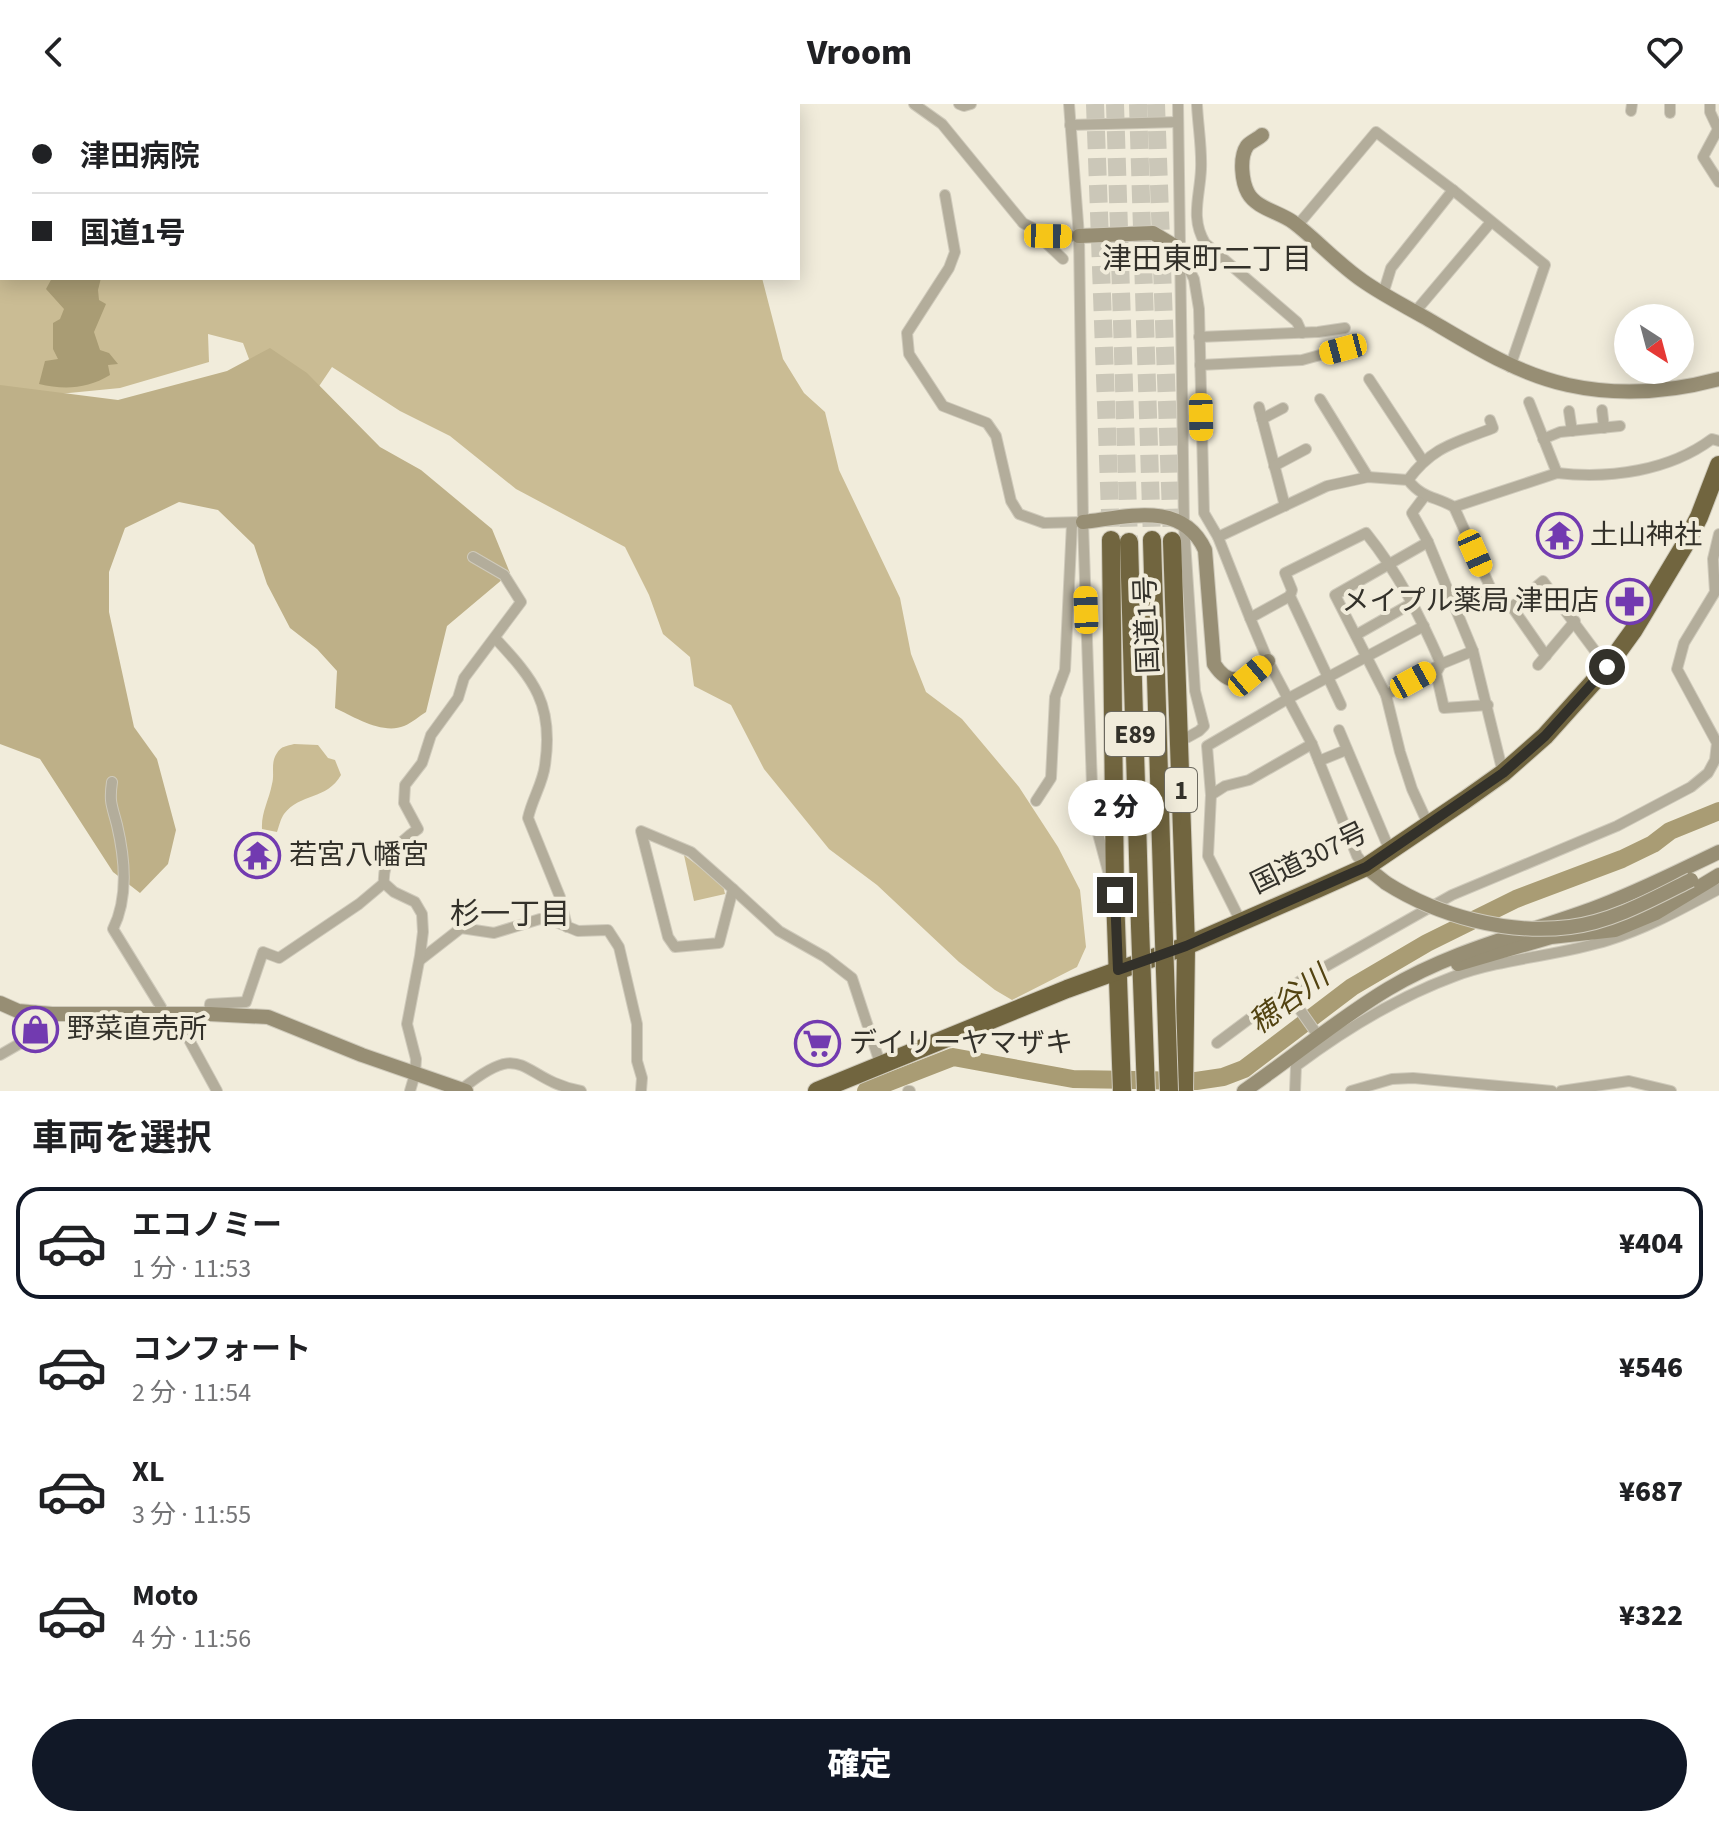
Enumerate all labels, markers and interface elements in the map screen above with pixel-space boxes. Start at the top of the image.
text: Vroom [807,27,912,78]
icon: back [32,30,76,74]
icon: heart [1643,30,1687,74]
text: 津田病院 [80,135,200,178]
text: 国道1号 [80,212,186,255]
car [1024,224,1072,248]
district label: 津田東町二丁目 [1102,238,1312,281]
north arrow [1614,304,1694,384]
map controls [1614,304,1694,384]
car [1317,331,1369,367]
car [1189,393,1213,441]
temple icon: 土山神社 [1535,511,1583,559]
place label: 土山神社 [1590,515,1702,555]
car [1454,526,1496,580]
street label: 国道1号 [1125,575,1169,675]
pharmacy icon: メイプル薬局 津田店 [1606,577,1654,625]
place label: メイプル薬局 津田店 [1341,581,1599,621]
car [1073,586,1099,634]
route start [1589,649,1625,685]
car [1224,651,1276,701]
car [1386,658,1440,702]
road number: E89 [1105,712,1165,756]
road number: 1 [1165,768,1197,812]
callout: 2 分 [1067,779,1163,835]
text: 2 分 [1093,789,1139,826]
street label: 国道307号 [1244,812,1374,904]
temple icon: 若宮八幡宮 [234,831,282,879]
place label: 若宮八幡宮 [289,835,429,875]
route end [1097,877,1133,913]
district label: 杉一丁目 [450,893,570,936]
water label: 穂谷川 [1240,954,1340,1044]
shop icon: 野菜直売所 [12,1005,60,1053]
place label: 野菜直売所 [67,1009,207,1049]
supermarket icon: デイリーヤマザキ [794,1019,842,1067]
place label: デイリーヤマザキ [849,1023,1073,1063]
text: 車両を選択 [32,1113,212,1164]
text: エコノミー [132,1204,282,1247]
icon: car [36,1207,108,1279]
text: ¥404 [1619,1222,1683,1265]
text: 1 分 · 11:53 [132,1250,251,1287]
text: コンフォート [132,1328,311,1371]
icon: car [36,1331,108,1403]
text: ¥546 [1619,1346,1683,1389]
text: 2 分 · 11:54 [132,1374,251,1411]
text: XL [132,1450,165,1493]
icon: car [36,1455,108,1527]
text: ¥687 [1619,1470,1683,1513]
text: 3 分 · 11:55 [132,1496,251,1533]
text: Moto [132,1574,198,1617]
icon: car [36,1579,108,1651]
text: ¥322 [1619,1594,1683,1637]
text: 4 分 · 11:56 [132,1620,251,1657]
button: 確定 [32,1719,1687,1811]

